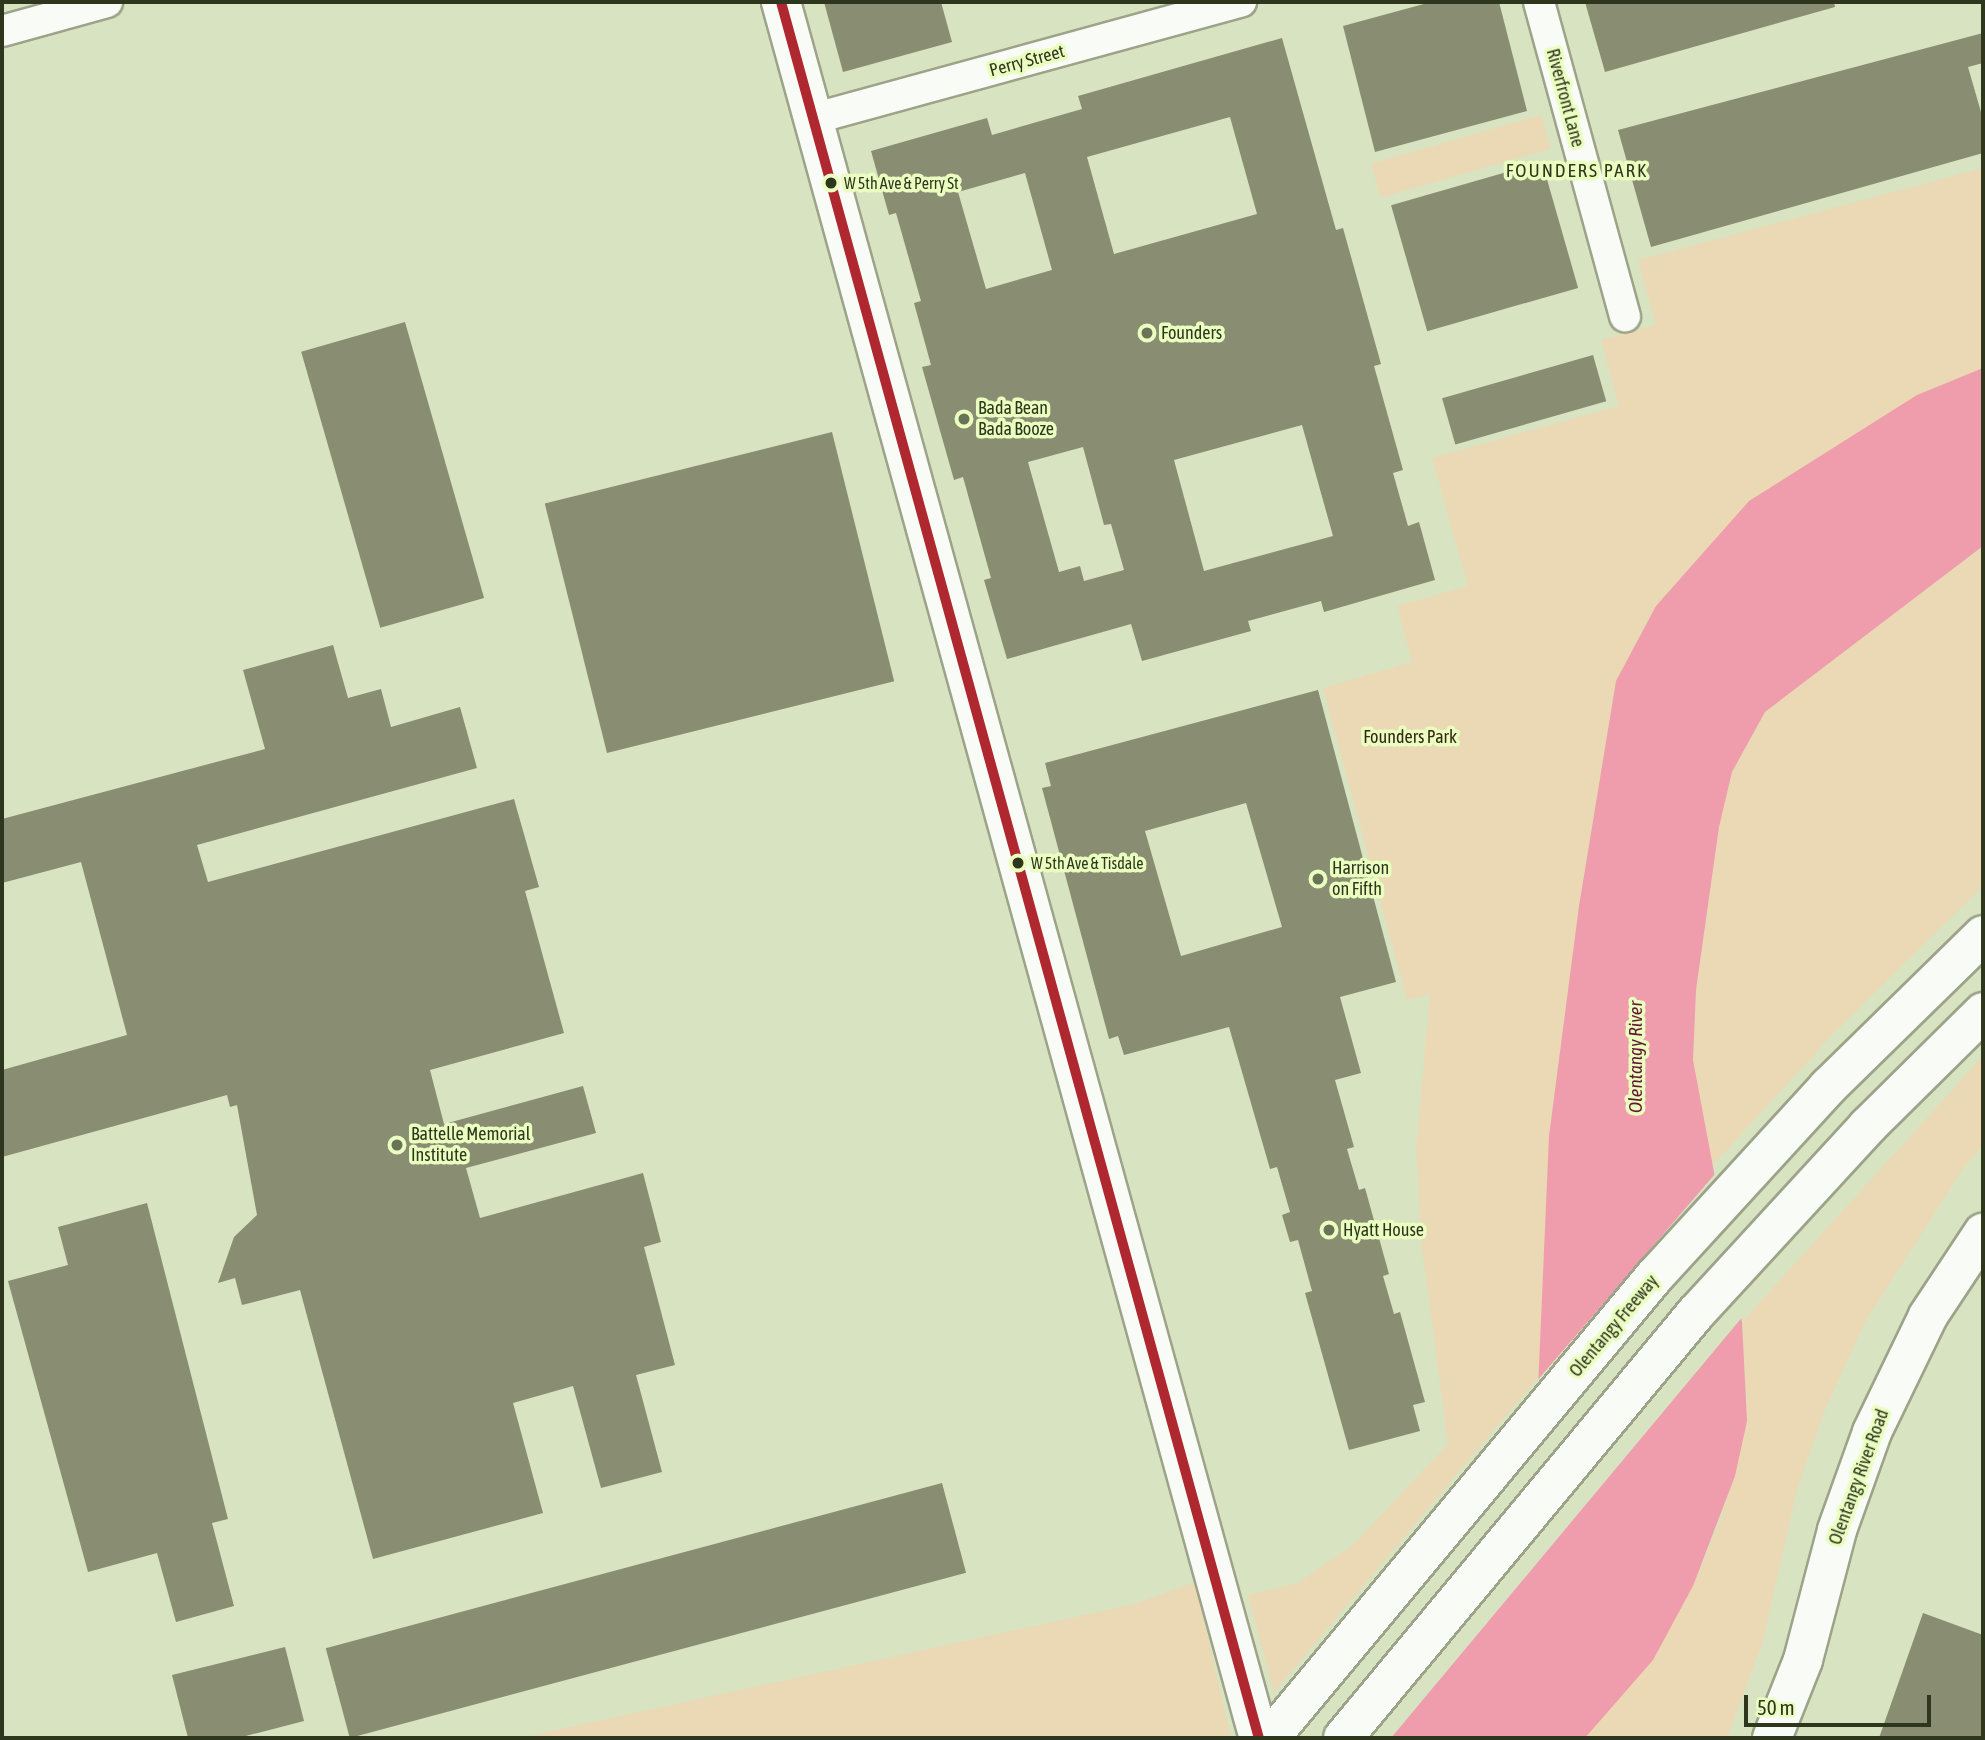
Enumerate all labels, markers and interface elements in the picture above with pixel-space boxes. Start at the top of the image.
street label: Perry Street [987,41,1067,81]
street label: Riverfront Lane [1541,46,1589,150]
district label: FOUNDERS PARK [1507,160,1647,182]
place label: W 5th Ave & Perry St [844,173,959,193]
marker: W 5th Ave & Perry St [824,176,838,190]
place label: Founders [1161,322,1222,344]
marker: Founders [1139,325,1155,341]
place label: Bada Bean Bada Booze [978,398,1054,440]
marker: Bada Bean Bada Booze [956,411,972,427]
park label: Founders Park [1363,726,1457,748]
place label: W 5th Ave & Tisdale [1031,853,1144,873]
marker: W 5th Ave & Tisdale [1011,856,1025,870]
place label: Harrison on Fifth [1332,858,1389,900]
marker: Harrison on Fifth [1310,871,1326,887]
water label: Olentangy River [1625,1001,1647,1113]
place label: Battelle Memorial Institute [411,1124,531,1166]
marker: Battelle Memorial Institute [389,1137,405,1153]
place label: Hyatt House [1343,1219,1424,1241]
marker: Hyatt House [1321,1222,1337,1238]
street label: Olentangy Freeway [1565,1271,1663,1381]
street label: Olentangy River Road [1824,1406,1894,1548]
scale bar [1747,1680,1934,1724]
text: 50 m [1757,1695,1795,1719]

